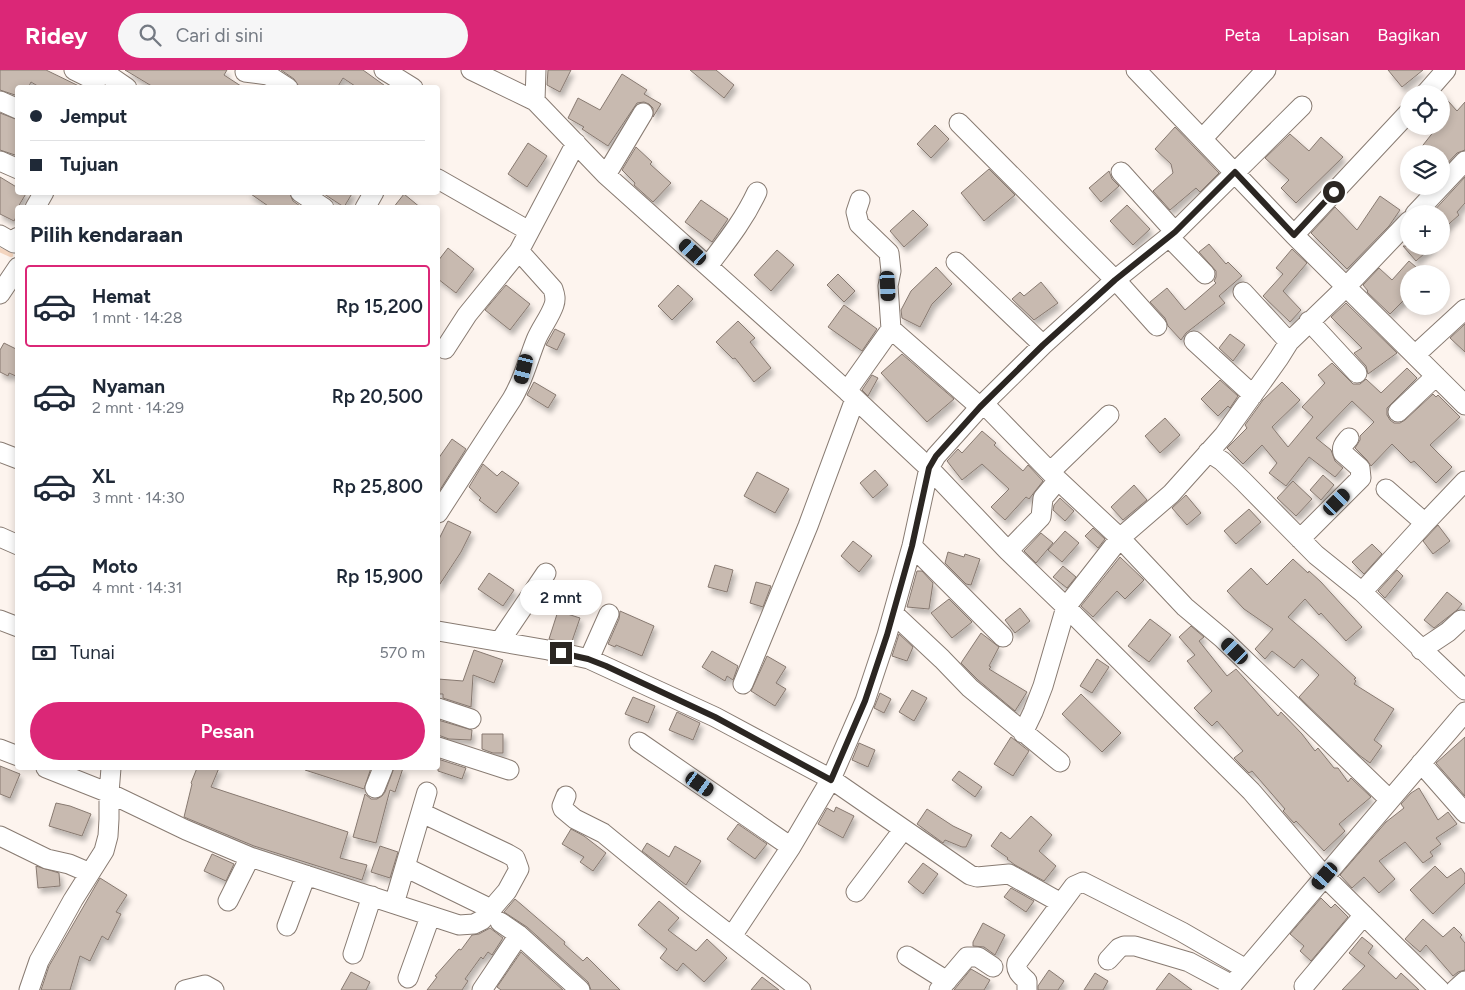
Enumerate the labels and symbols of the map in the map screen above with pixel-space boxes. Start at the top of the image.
route start [1323,181,1345,203]
car [676,236,709,268]
car [879,271,896,301]
car [513,353,534,385]
car [1321,486,1352,518]
callout: 2 mnt [520,580,602,616]
car [1219,635,1251,667]
route end [550,642,572,664]
car [683,769,716,799]
car [1309,860,1340,892]

